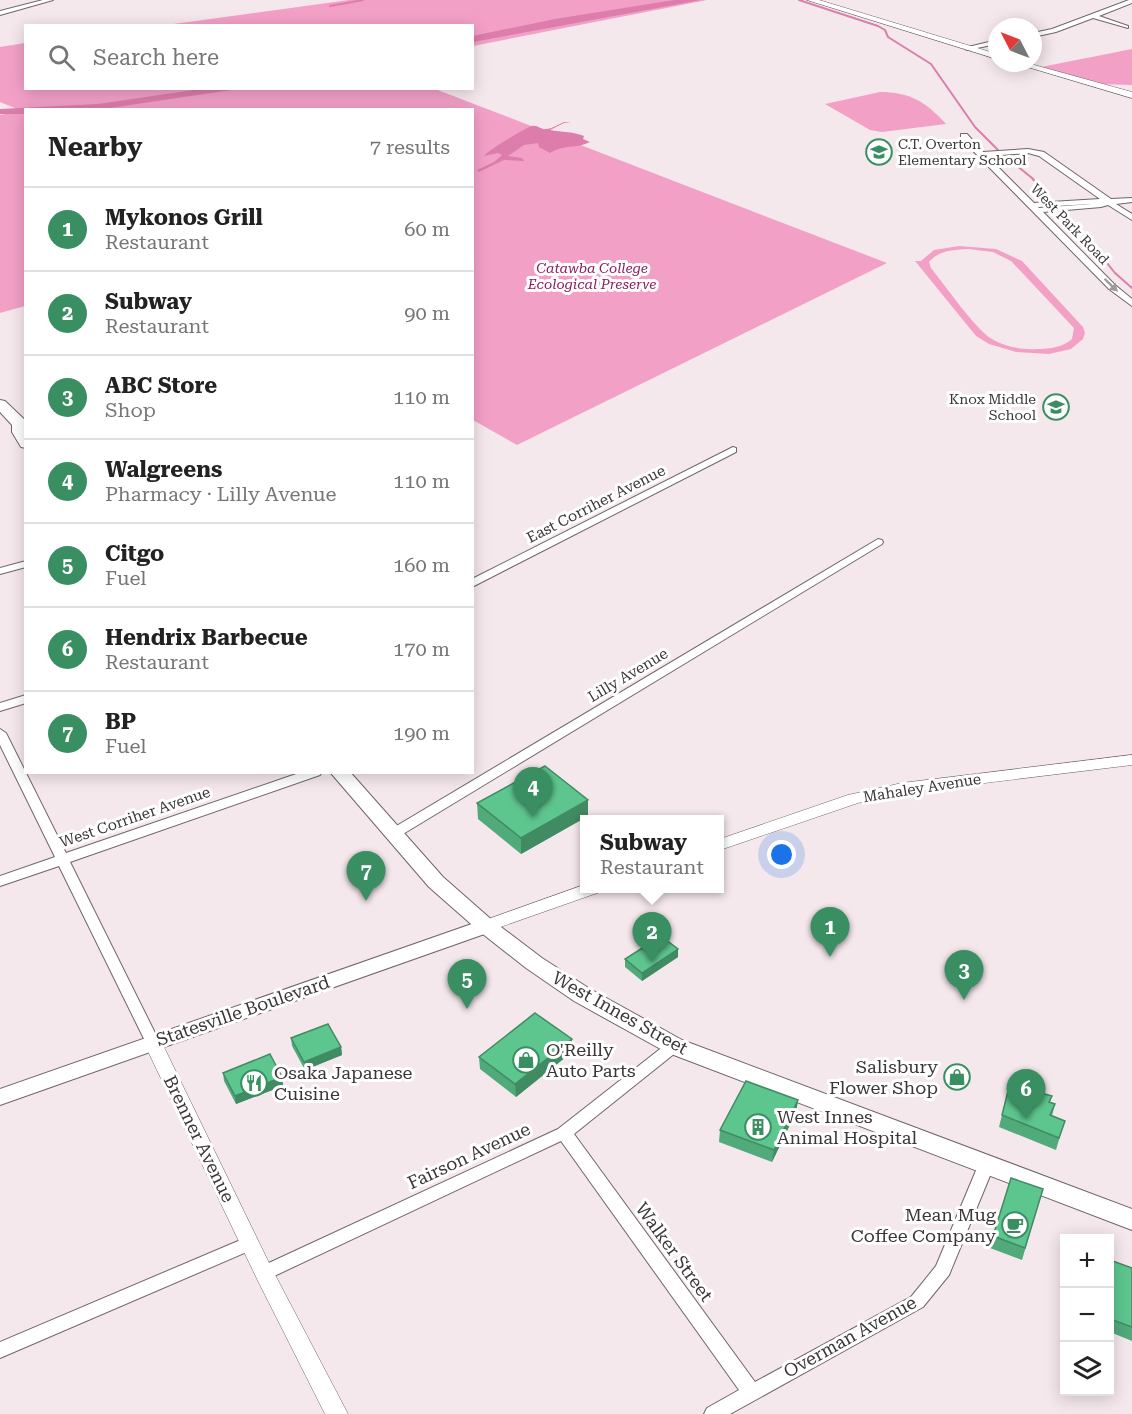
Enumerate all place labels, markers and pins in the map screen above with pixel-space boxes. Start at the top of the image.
place label: C.T. Overton Elementary School [898,136,1027,168]
school or university icon: C.T. Overton Elementary School [864,137,894,167]
place label: Knox Middle School [949,391,1037,423]
school or university icon: Knox Middle School [1041,392,1071,422]
pin: 4 [514,768,552,817]
pin: 7 [346,852,386,901]
pin: 1 [810,908,850,957]
pin: 2 [632,912,672,962]
pin: 3 [944,950,984,1000]
pin: 5 [448,960,486,1009]
place label: O'Reilly Auto Parts [546,1039,636,1081]
shop icon: O'Reilly Auto Parts [511,1045,541,1075]
place label: Salisbury Flower Shop [829,1056,938,1098]
place label: Osaka Japanese Cuisine [274,1062,412,1104]
shop icon: Salisbury Flower Shop [942,1062,972,1092]
restaurant icon: Osaka Japanese Cuisine [239,1068,269,1098]
pin: 6 [1006,1070,1046,1119]
place label: West Innes Animal Hospital [777,1106,917,1148]
building icon: West Innes Animal Hospital [743,1112,773,1142]
place label: Mean Mug Coffee Company [851,1204,997,1246]
cafe icon: Mean Mug Coffee Company [1000,1210,1030,1240]

